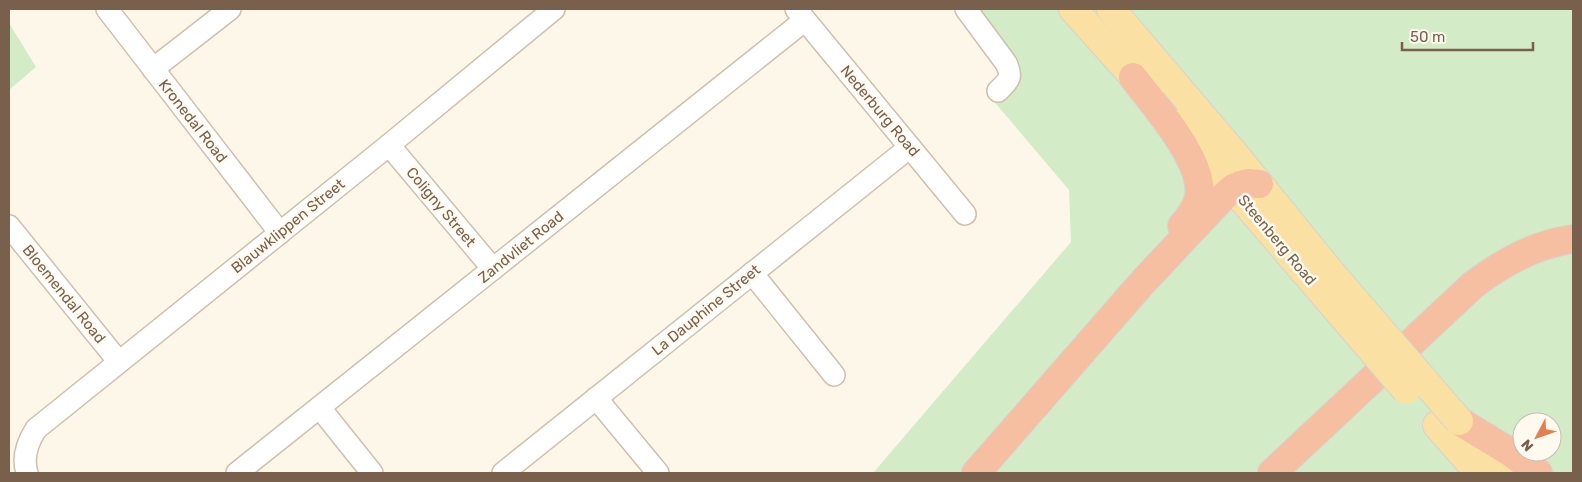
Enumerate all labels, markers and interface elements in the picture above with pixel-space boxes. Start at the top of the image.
scale bar [1402,20,1533,52]
text: 50 m [1410,28,1445,46]
street label: Nederburg Road [837,62,923,160]
street label: Kronedal Road [155,76,231,166]
street label: Coligny Street [402,163,480,251]
street label: Blauwklippen Street [228,175,348,277]
street label: Steenberg Road [1234,191,1320,289]
street label: Zandvliet Road [475,207,567,287]
street label: Bloemendal Road [19,241,109,347]
street label: La Dauphine Street [648,261,764,359]
north arrow [1512,412,1562,462]
text: N [1518,436,1537,455]

